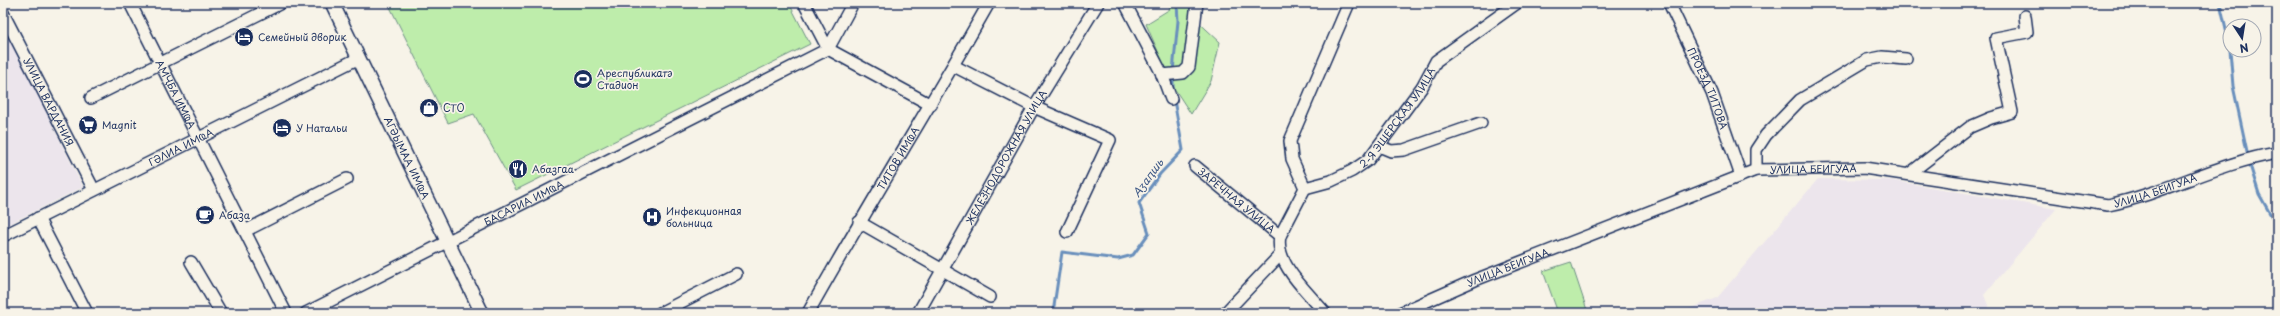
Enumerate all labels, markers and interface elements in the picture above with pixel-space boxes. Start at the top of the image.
north arrow [2222,18,2262,58]
hotel icon: Семейный дворик [233,26,255,48]
place label: Семейный дворик [258,29,346,44]
text: N [2238,39,2250,58]
street label: ПРОЕЗД ТИТОВА [1684,45,1732,131]
street label: УЛИЦА ВАРДАНИЯ [20,55,78,148]
street label: АМҶБА ИМҨА [153,57,200,131]
street label: 2-Я ЭШЕРСКАЯ УЛИЦА [1356,64,1438,171]
place label: Ареспубликатә Стадион [597,65,673,92]
sports icon: Ареспубликатә Стадион [572,68,594,90]
street label: ЖЕЛЕЗНОДОРОЖНАЯ УЛИЦА [961,86,1050,227]
shop icon: СТО [418,97,440,119]
place label: СТО [443,100,465,115]
supermarket icon: Magnit [77,114,99,136]
street label: АГӘЫМАА ИМҨА [381,114,434,202]
place label: Magnit [102,117,137,132]
hotel icon: У Натальи [271,117,293,139]
place label: У Натальи [296,120,347,135]
street label: ТИТОВ ИМҨА [873,123,922,193]
street label: ГӘЛИА ИМҨА [146,124,216,169]
water label: Аӡаԥшь [1128,154,1168,200]
restaurant icon: Абазгаа [507,158,529,180]
street label: УЛИЦА БЕИГУАА [1770,160,1857,177]
place label: Абазгаа [532,161,575,176]
street label: ЗАРЕЧНАЯ УЛИЦА [1195,164,1279,236]
street label: УЛИЦА БЕИГУАА [2112,169,2199,210]
street label: БАСАРИА ИМҨА [481,176,566,229]
place label: Инфекционная больница [666,203,742,230]
cafe icon: Абаза [194,204,216,226]
hospital icon: Инфекционная больница [641,206,663,228]
place label: Абаза [219,207,251,222]
street label: УЛИЦА БЕИГУАА [1464,244,1551,290]

